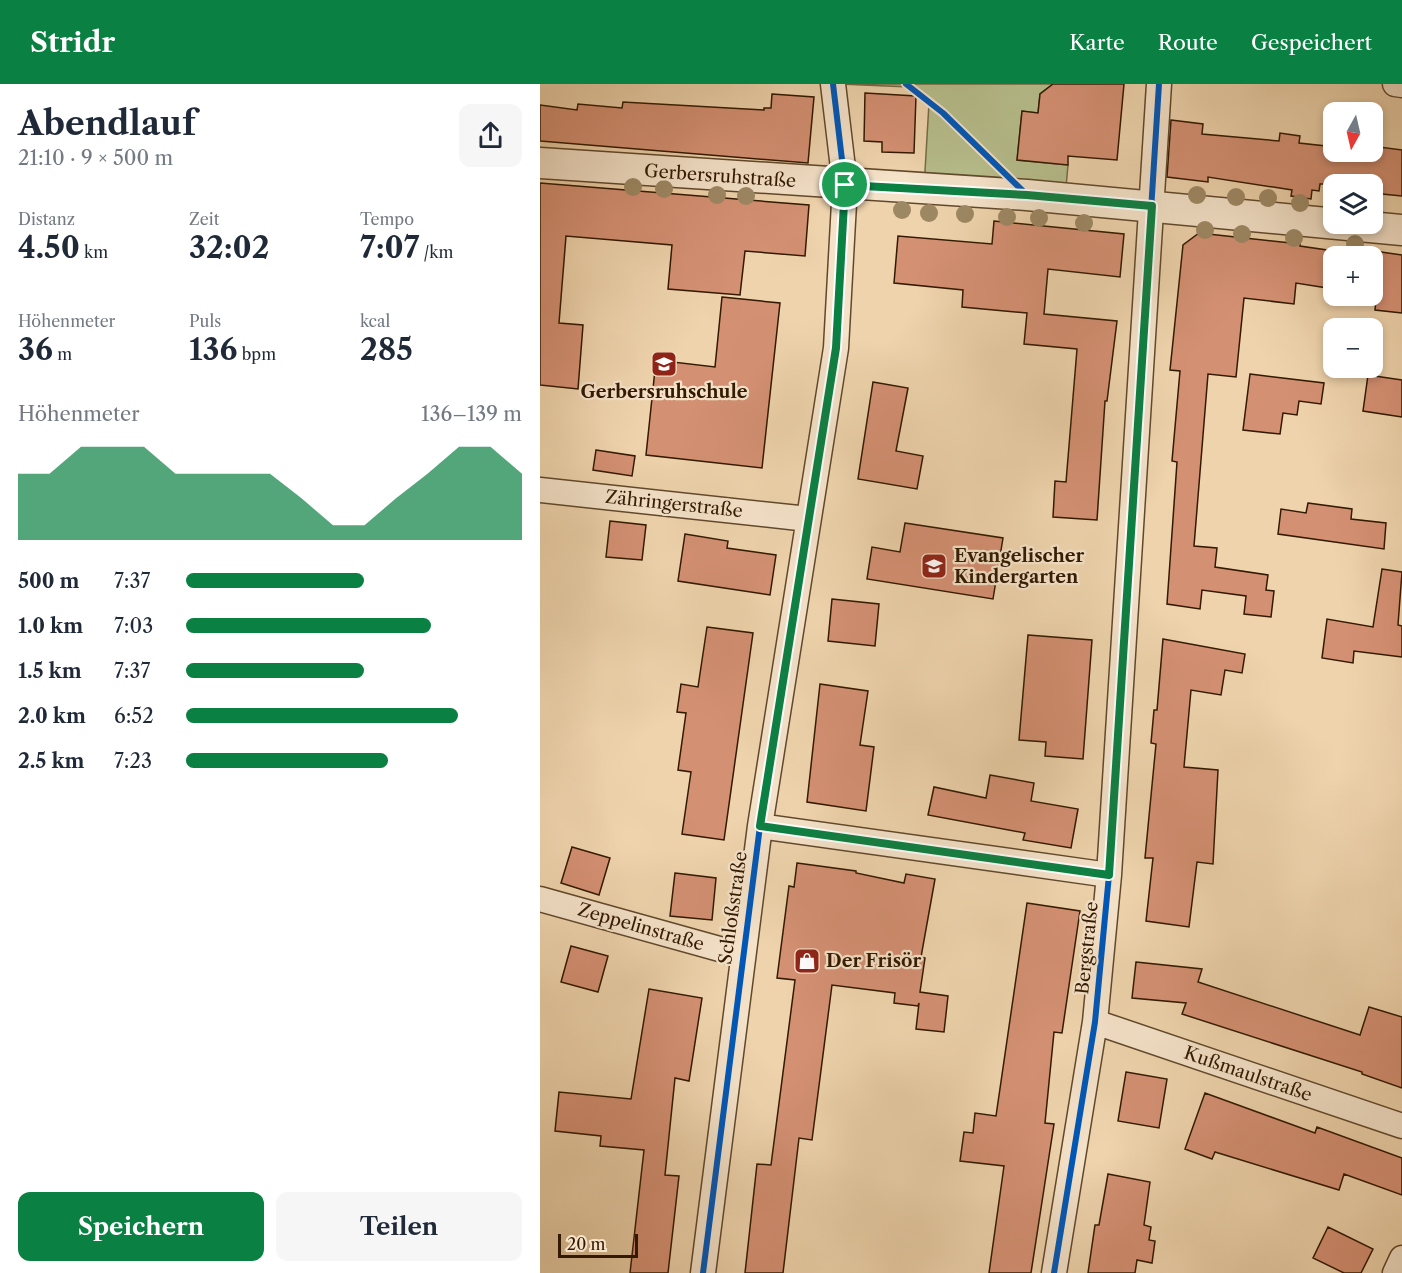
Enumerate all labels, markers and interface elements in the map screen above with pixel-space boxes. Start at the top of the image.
text: Stridr [30,25,115,59]
text: Karte [1069,30,1125,55]
text: Route [1158,30,1218,55]
text: Gespeichert [1251,30,1372,55]
north arrow [1323,102,1383,162]
map controls [1323,102,1383,378]
text: Abendlauf [18,103,196,144]
button: share [459,104,522,167]
text: 21:10 · 9 × 500 m [18,146,173,170]
pin [819,159,870,210]
street label: Gerbersruhstraße [643,160,797,192]
icon: arrive [828,168,861,201]
button: layers [1323,174,1383,234]
text: Distanz [18,209,75,229]
text: Zeit [189,209,219,229]
text: Tempo [360,209,414,229]
text: 4.50 [18,229,80,266]
text: 32:02 [189,229,269,266]
text: 7:07 [360,229,419,266]
text: km [80,242,108,262]
text: /km [419,242,454,262]
button: + [1323,246,1383,306]
text: Höhenmeter [18,311,115,331]
text: Puls [189,311,221,331]
text: kcal [360,311,390,331]
button: − [1323,318,1383,378]
text: 36 [18,331,53,368]
text: 136 [189,331,237,368]
text: 285 [360,331,413,368]
text: m [53,344,72,364]
text: bpm [237,344,276,364]
school or university icon: Gerbersruhschule [649,349,679,379]
place label: Gerbersruhschule [580,381,748,403]
text: Höhenmeter [18,402,140,426]
text: 136–139 m [421,402,522,426]
street label: Zähringerstraße [604,486,744,522]
place label: Evangelischer Kindergarten [954,545,1085,588]
school or university icon: Evangelischer Kindergarten [919,551,949,581]
text: 500 m [18,569,79,593]
text: 7:37 [114,569,150,593]
text: 1.0 km [18,614,83,638]
text: 7:03 [114,614,153,638]
text: 1.5 km [18,659,82,683]
text: 7:37 [114,659,150,683]
text: 2.0 km [18,704,86,728]
text: 6:52 [114,704,154,728]
text: 2.5 km [18,749,85,773]
text: 7:23 [114,749,152,773]
street label: Schloßstraße [714,850,752,966]
street label: Zeppelinstraße [575,898,707,956]
street label: Bergstraße [1071,900,1103,996]
shop icon: Der Frisör [792,946,822,976]
place label: Der Frisör [826,950,922,972]
street label: Kußmaulstraße [1181,1042,1315,1106]
button: Speichern [18,1192,264,1261]
button: Teilen [276,1192,522,1261]
scale bar [558,1231,638,1258]
text: 20 m [567,1234,606,1254]

